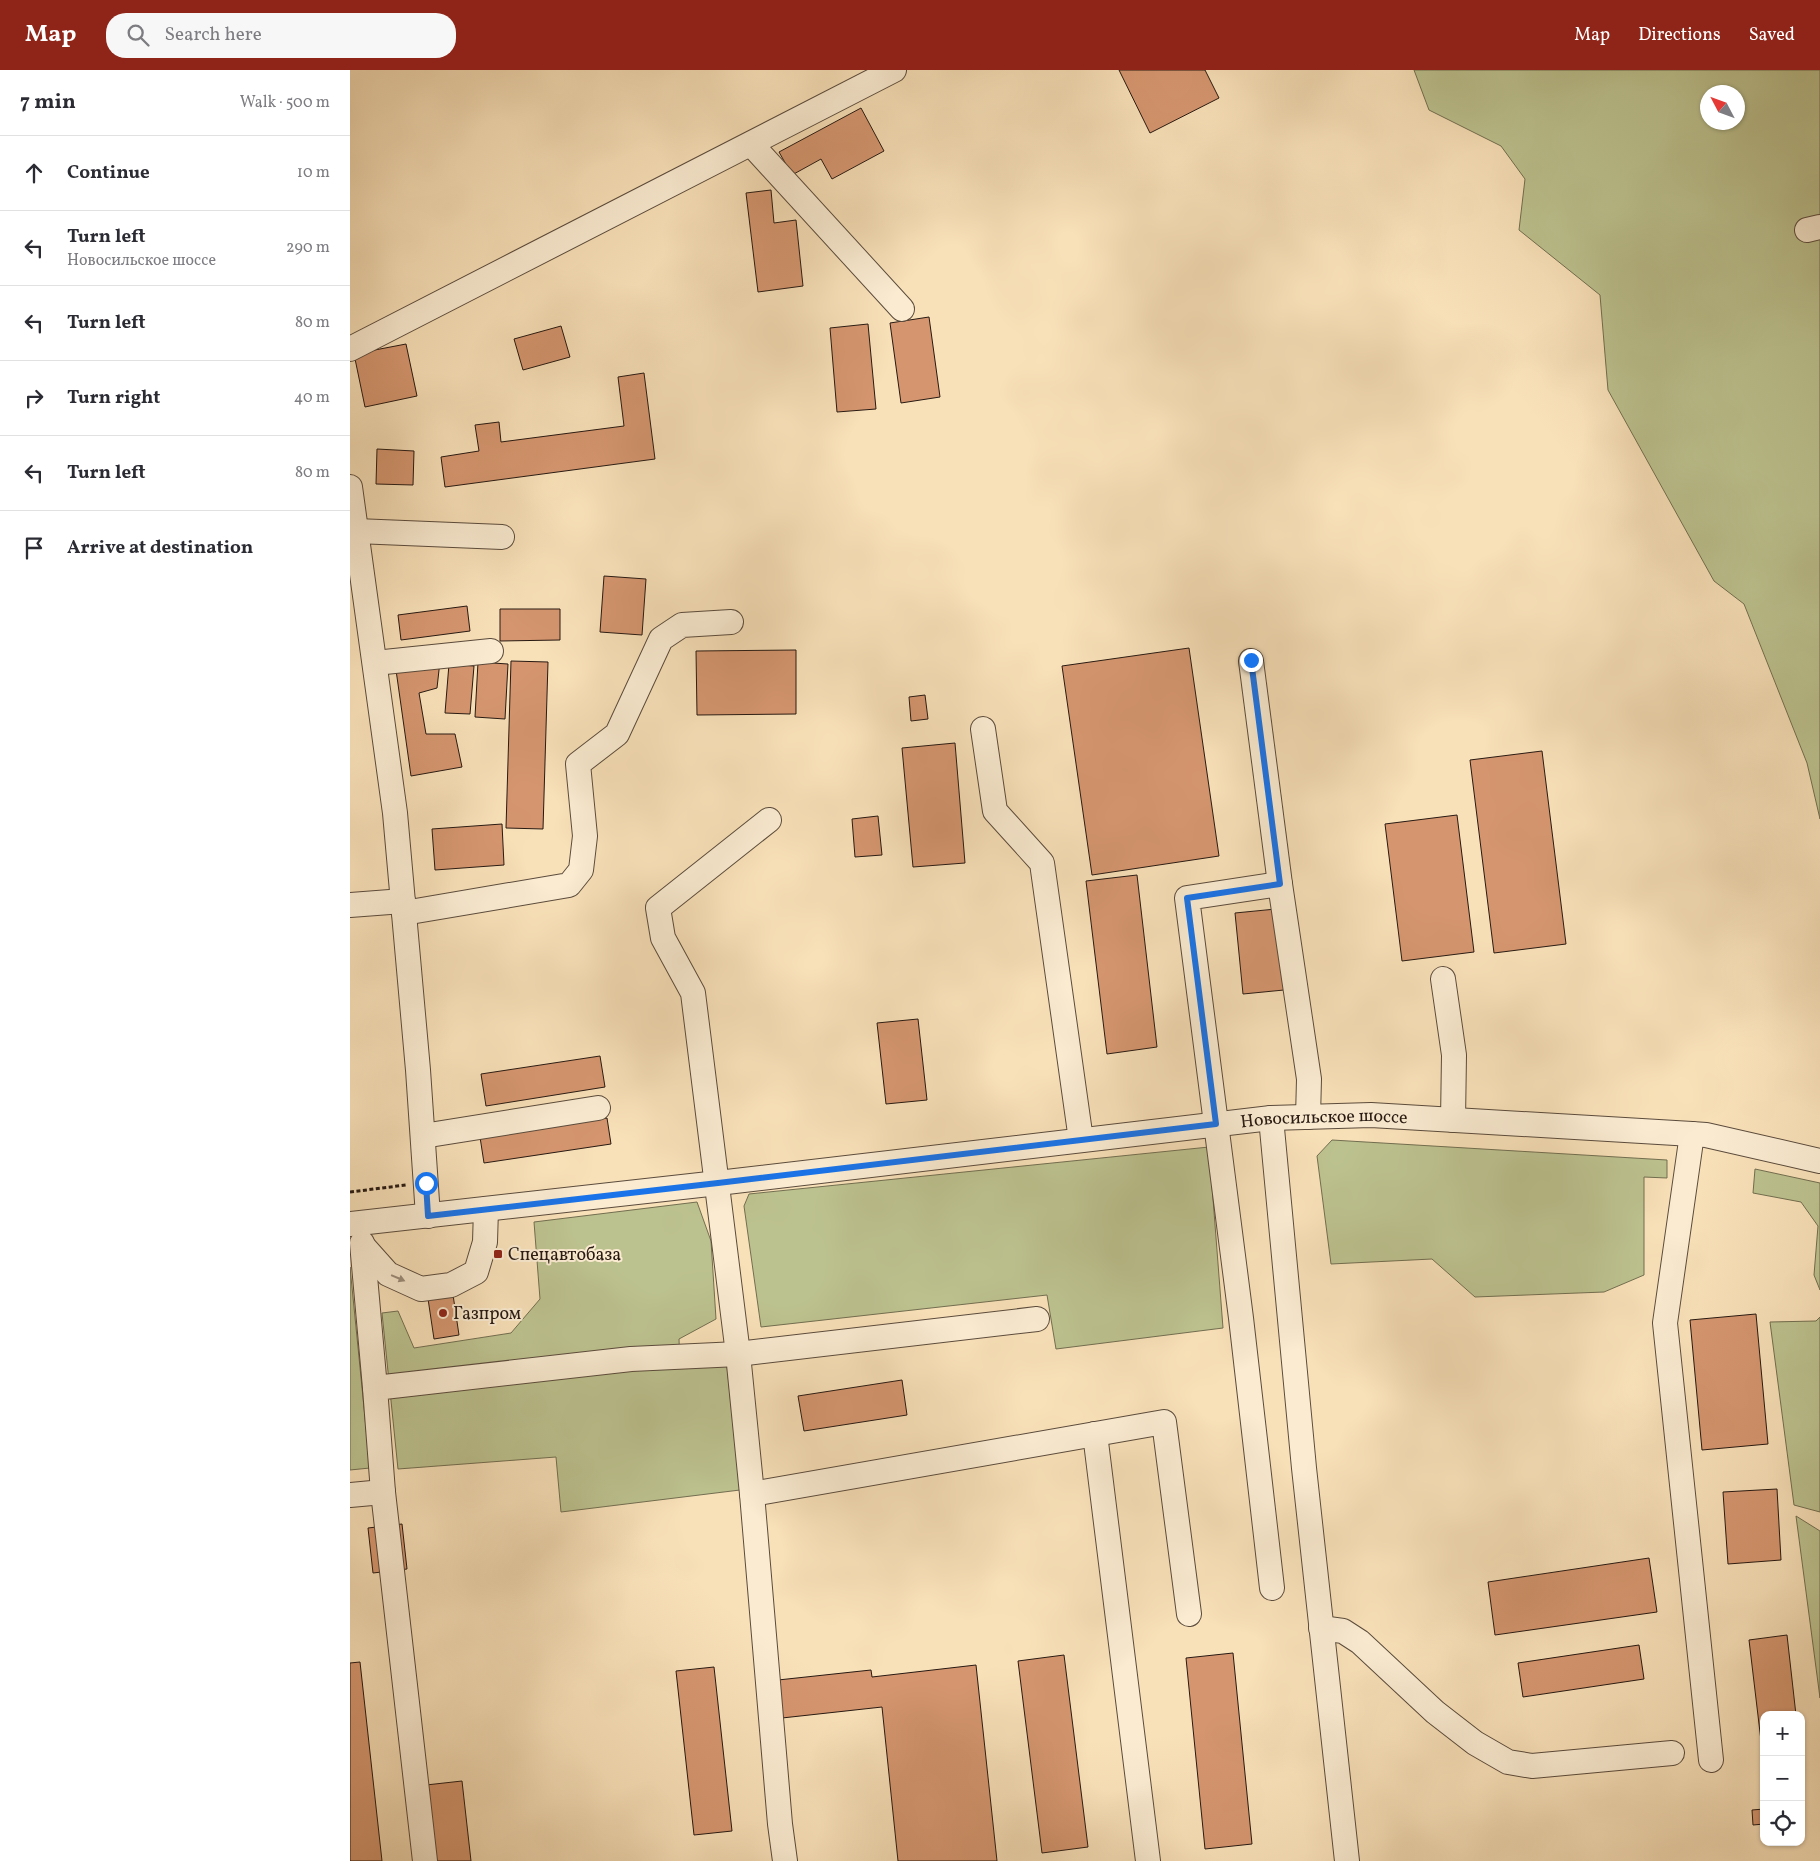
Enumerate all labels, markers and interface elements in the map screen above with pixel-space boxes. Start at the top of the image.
search box [106,13,456,58]
text: Map [25,18,76,52]
icon: search [124,21,152,49]
text: Search here [164,22,262,48]
text: Map [1574,23,1610,48]
text: Directions [1638,23,1721,48]
text: Saved [1749,23,1795,48]
north arrow [1700,85,1745,130]
text: 7 min [20,88,76,117]
text: Walk · 500 m [240,92,330,114]
icon: ahead [20,159,48,187]
text: Continue [67,160,150,186]
text: 10 m [297,162,330,184]
text: Turn left [67,224,146,250]
icon: left [20,234,48,262]
text: 290 m [286,237,330,259]
text: Новосильское шоссе [67,250,216,272]
icon: left [20,309,48,337]
text: Turn left [67,310,146,336]
text: 80 m [295,312,330,334]
icon: right [20,384,48,412]
text: Turn right [67,385,160,411]
text: 40 m [294,387,330,409]
icon: left [20,459,48,487]
text: Turn left [67,460,146,486]
text: 80 m [295,462,330,484]
icon: arrive [20,534,48,562]
text: Arrive at destination [67,535,253,561]
route end [1240,649,1263,672]
street label: Новосильское шоссе [1239,1104,1408,1136]
route start [415,1172,438,1195]
place label: Спецавтобаза [508,1243,621,1268]
marker: Спецавтобаза [492,1248,504,1260]
one-way arrow [391,1275,405,1283]
place label: Газпром [453,1302,521,1327]
marker: Газпром [437,1307,449,1319]
map controls [1760,1711,1805,1846]
button: + [1760,1711,1805,1756]
button: − [1760,1756,1805,1801]
button: locate [1760,1801,1805,1846]

